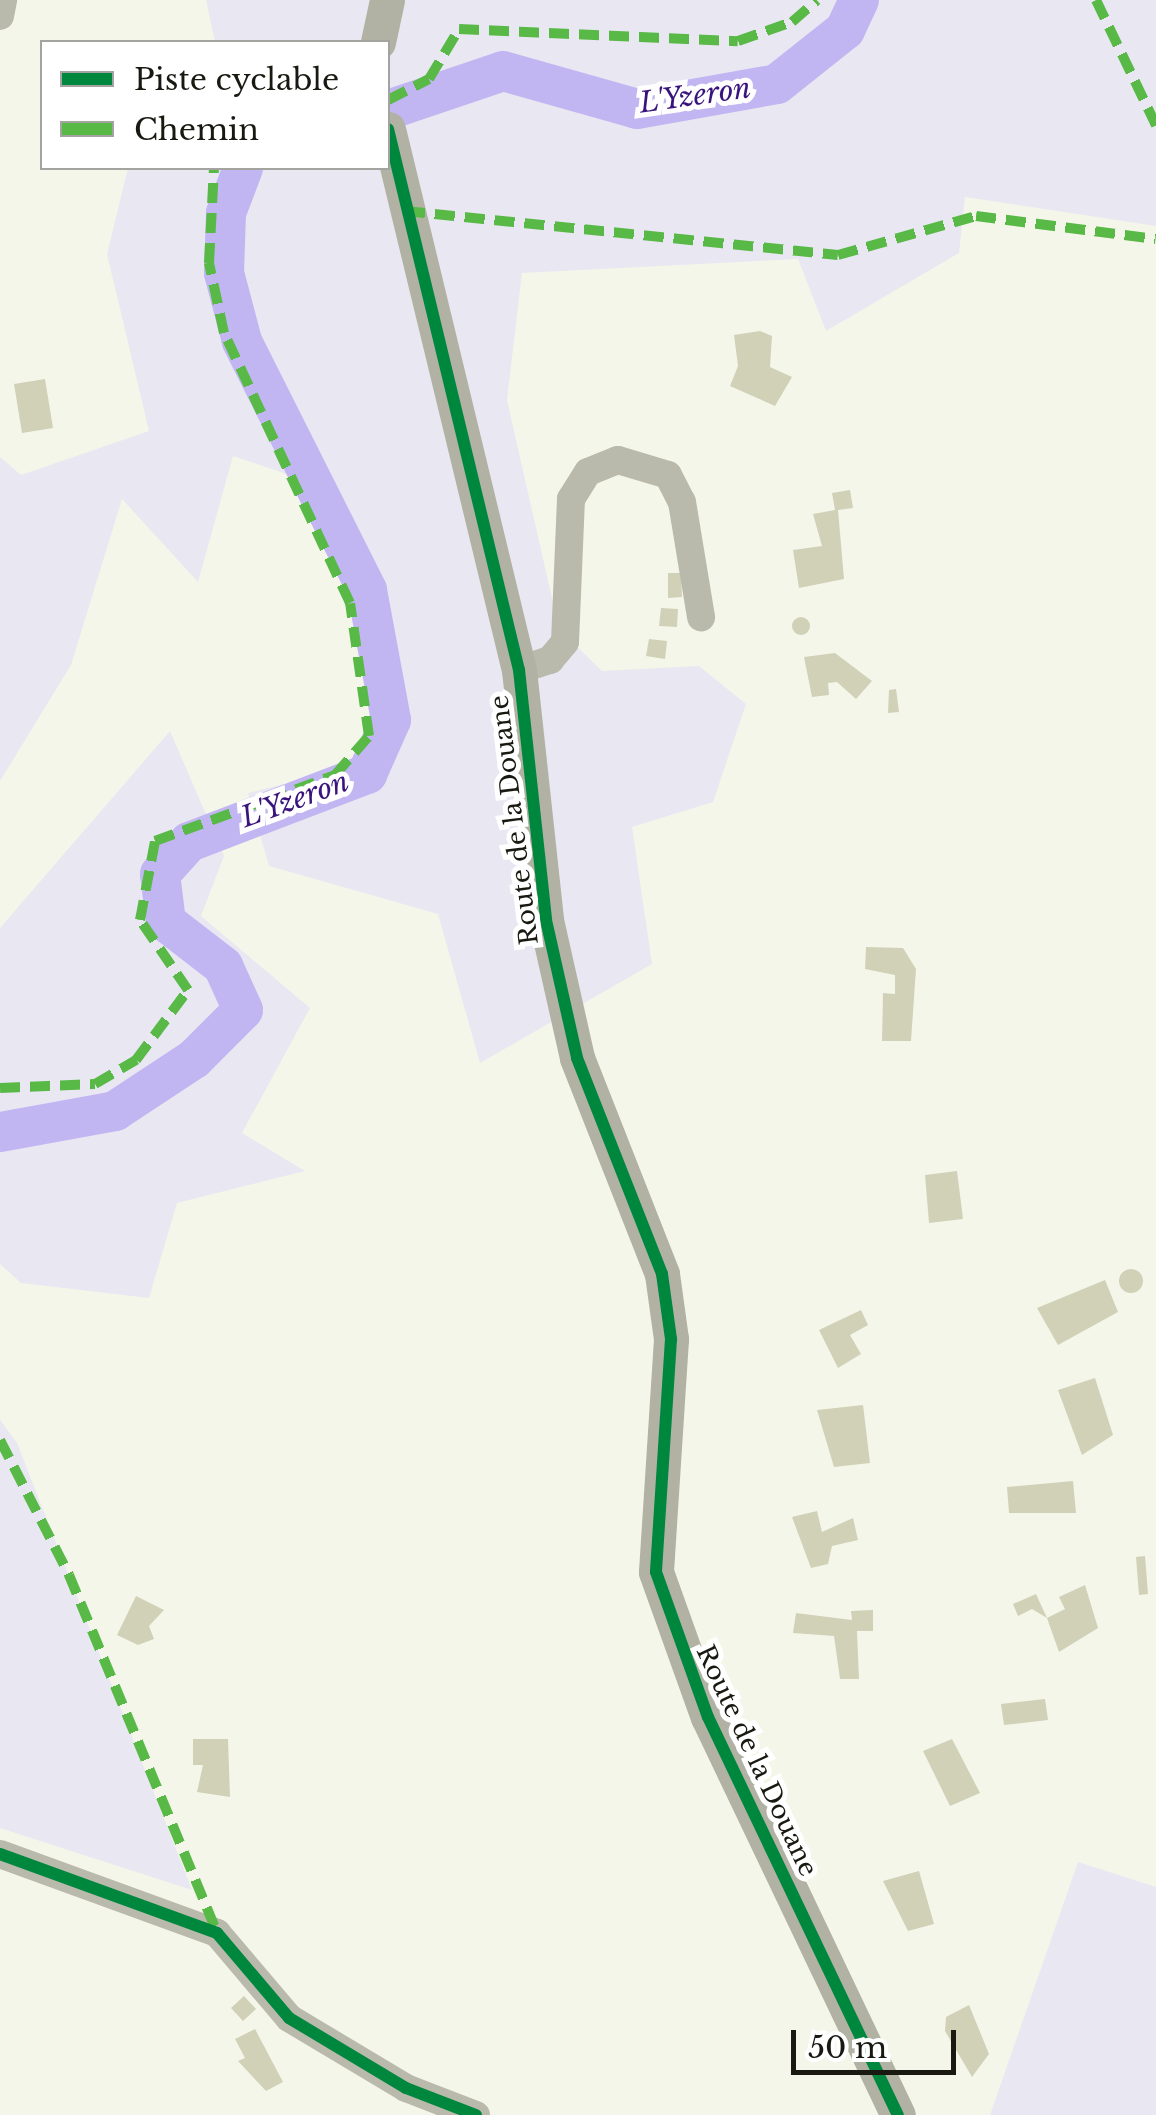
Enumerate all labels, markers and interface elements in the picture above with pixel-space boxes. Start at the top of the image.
legend [40,40,390,170]
text: Piste cyclable [134,61,339,98]
water label: L'Yzeron [637,72,753,120]
text: Chemin [134,111,259,148]
street label: Route de la Douane [485,693,545,947]
water label: L'Yzeron [237,765,353,835]
street label: Route de la Douane [689,1641,823,1881]
scale bar [796,2010,961,2072]
text: 50 m [808,2029,887,2066]

